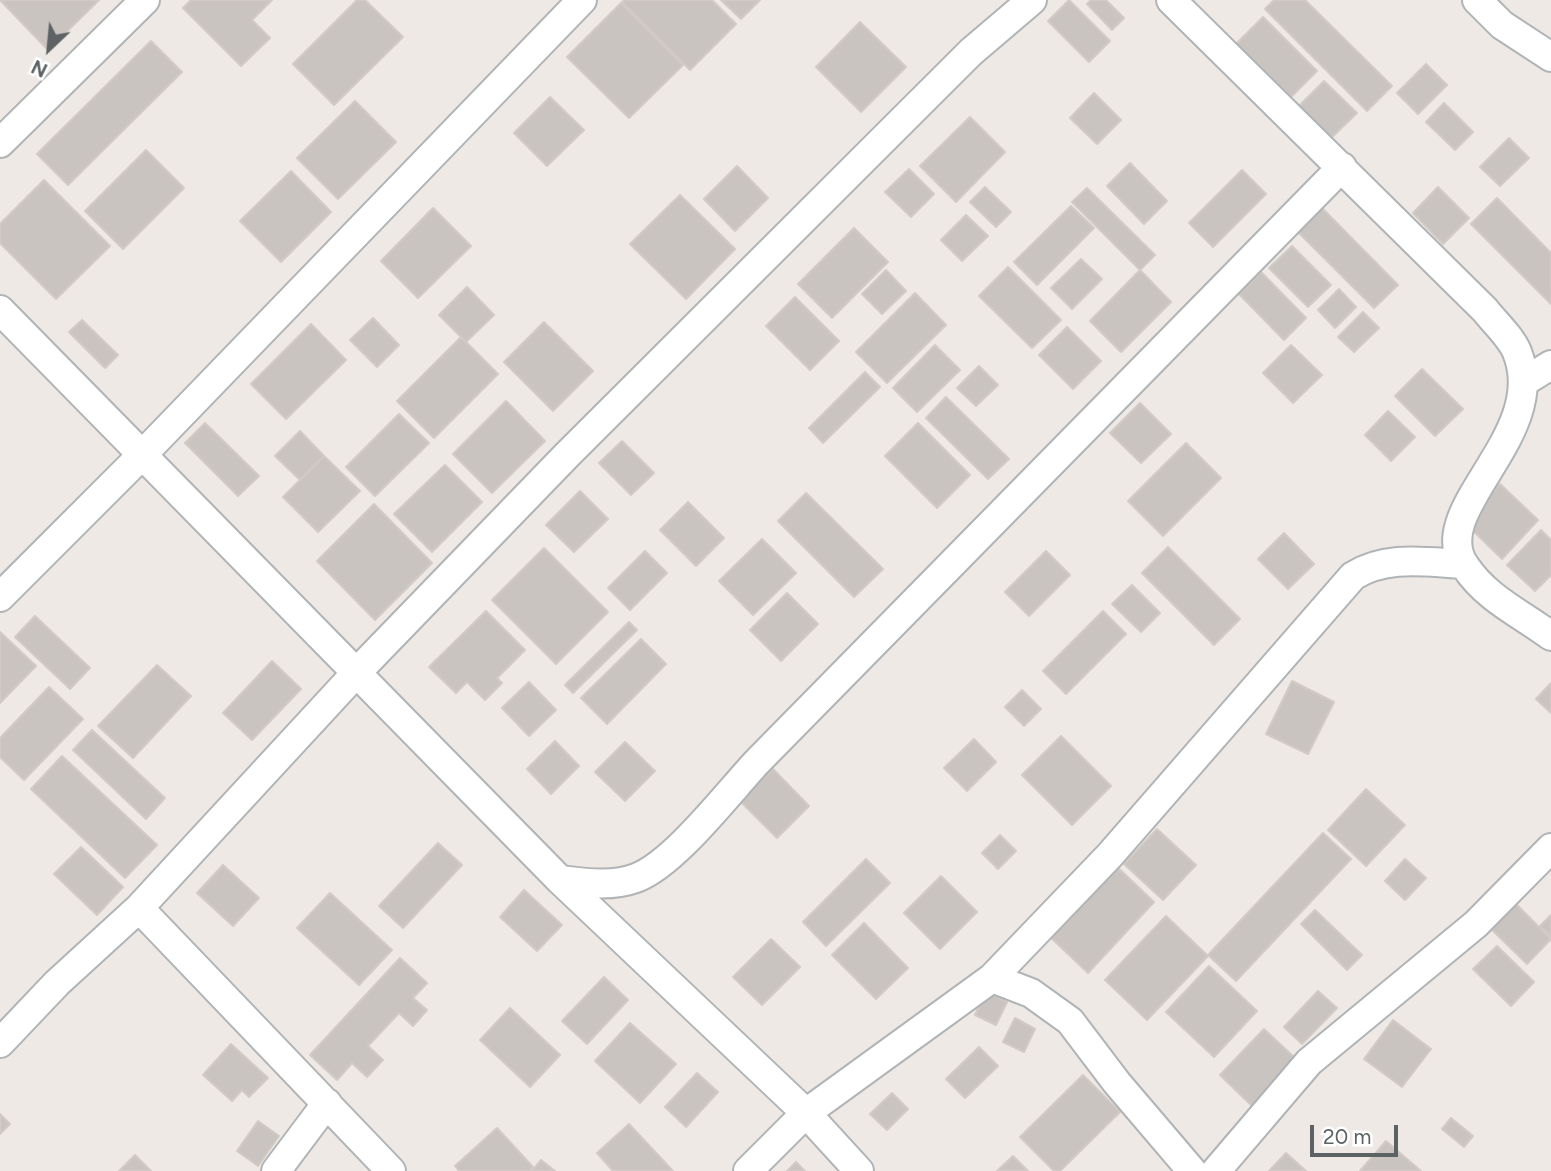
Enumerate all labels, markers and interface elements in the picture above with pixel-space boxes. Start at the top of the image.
north arrow [14,14,84,84]
text: N [28,55,51,82]
scale bar [1313,1112,1400,1156]
text: 20 m [1323,1124,1371,1149]

